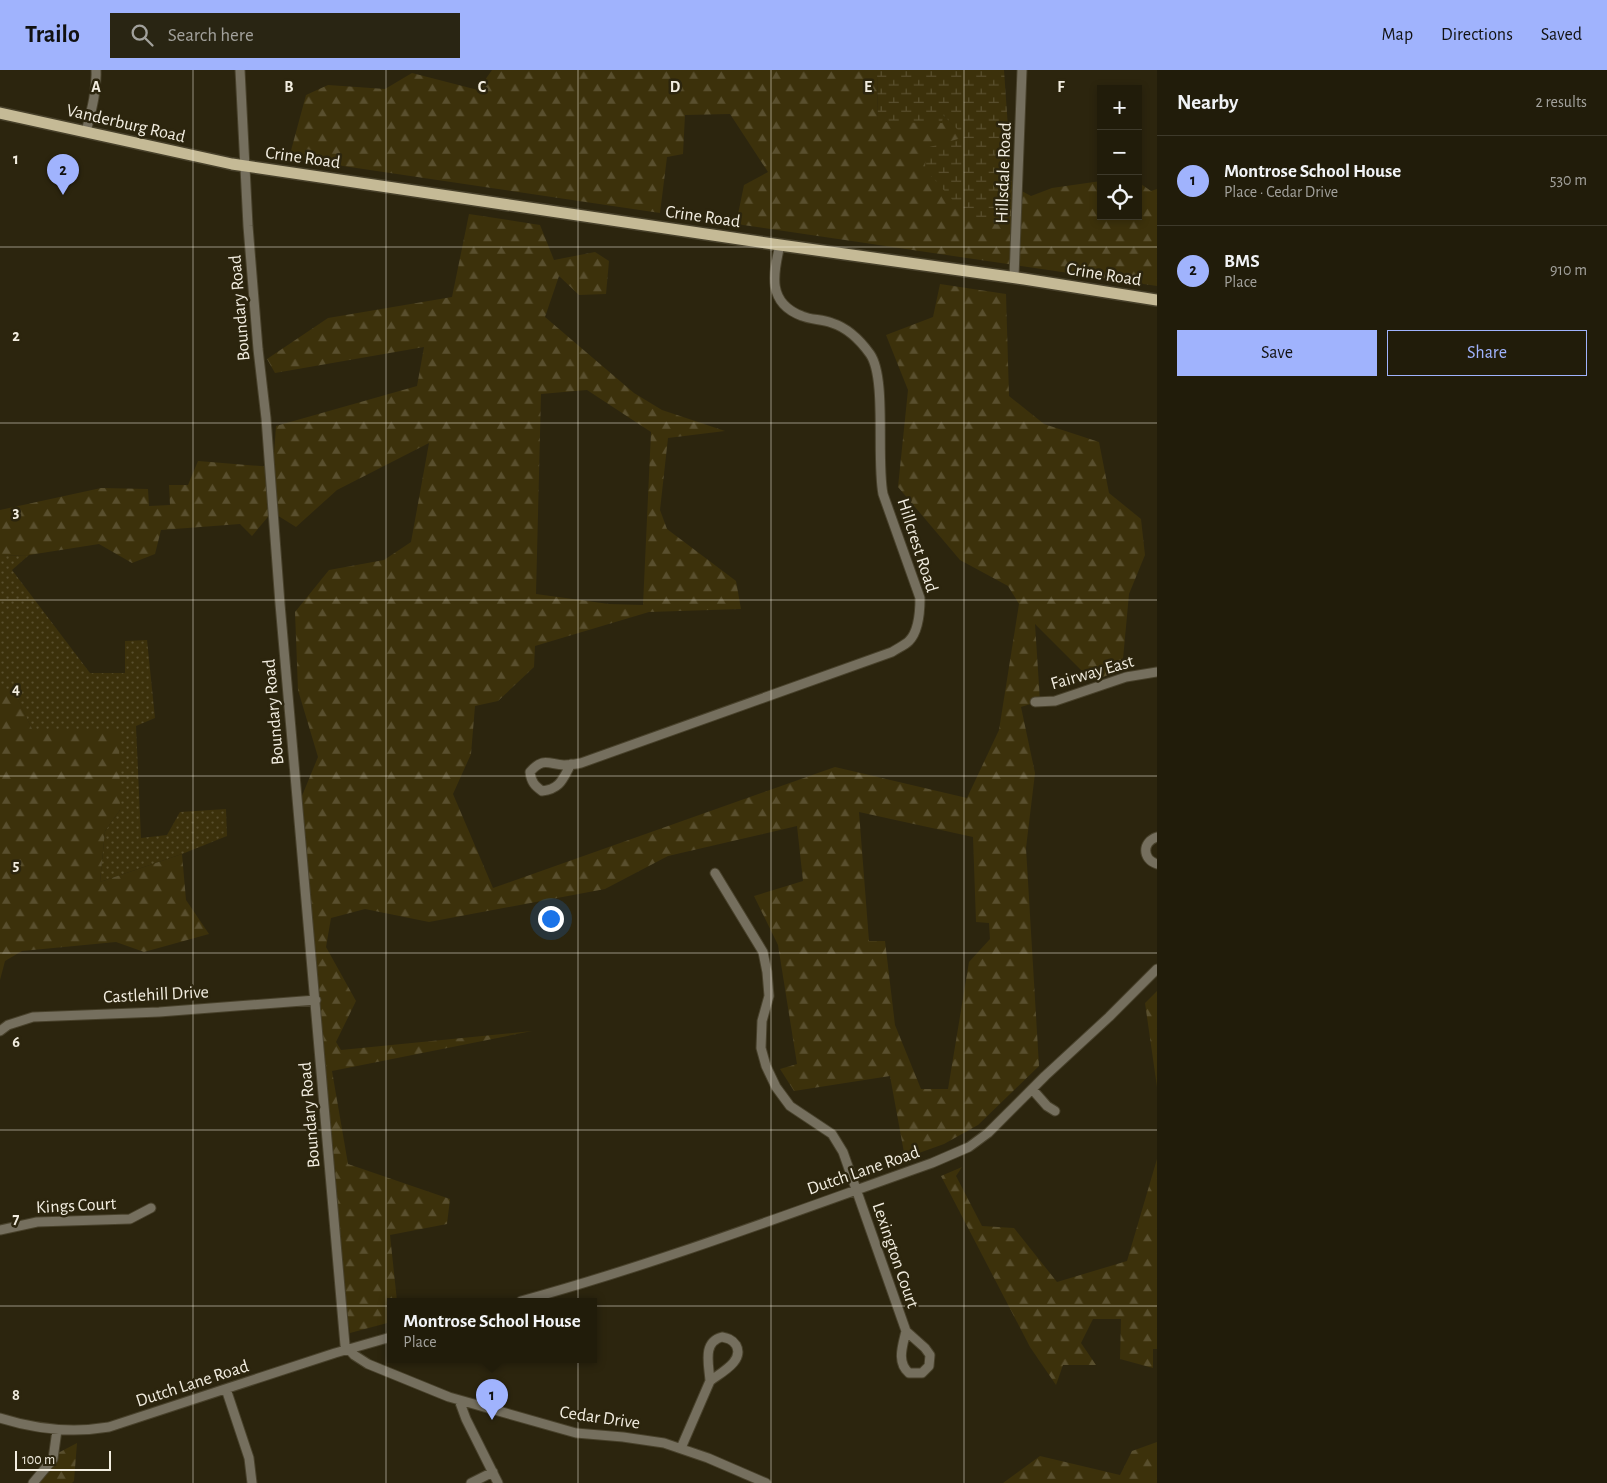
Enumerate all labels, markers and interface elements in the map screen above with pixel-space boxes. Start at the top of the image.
search box [110,13,460,58]
icon: search [128,21,156,49]
text: Trailo [25,23,80,47]
text: Search here [168,26,254,45]
text: Map [1382,26,1413,44]
text: Directions [1441,26,1513,44]
text: Saved [1541,26,1582,44]
text: A [91,79,101,95]
text: B [284,79,294,95]
text: C [478,79,487,95]
text: D [670,79,681,95]
text: E [864,79,872,95]
text: F [1057,79,1065,95]
map controls [1097,85,1142,220]
button: + [1097,85,1142,130]
text: Nearby [1177,92,1238,113]
text: 2 results [1535,94,1587,110]
street label: Vanderburg Road [64,102,187,146]
street label: Hillsdale Road [993,122,1015,224]
button: − [1097,130,1142,175]
street label: Crine Road [264,144,342,172]
text: 1 [13,151,19,167]
pin: 2 [47,154,79,195]
text: Montrose School House [1224,162,1401,181]
text: 1 [1190,172,1196,188]
text: 530 m [1550,172,1587,188]
button: locate [1097,175,1142,220]
text: Place · Cedar Drive [1224,184,1338,200]
street label: Crine Road [664,203,742,231]
text: BMS [1224,252,1260,271]
street label: Boundary Road [226,254,254,362]
street label: Crine Road [1065,260,1143,290]
text: 2 [1189,262,1197,278]
text: 910 m [1550,262,1587,278]
text: Place [1224,274,1257,290]
text: 2 [12,328,20,344]
button: Save [1177,330,1377,376]
button: Share [1387,330,1587,376]
street label: Hillcrest Road [893,496,941,595]
text: 3 [13,504,20,520]
street label: Fairway East [1049,652,1136,693]
street label: Boundary Road [260,658,288,766]
text: 4 [12,681,20,697]
text: 5 [13,857,20,873]
your location [538,906,564,932]
street label: Castlehill Drive [103,983,209,1007]
text: 6 [12,1034,20,1050]
street label: Boundary Road [296,1061,324,1169]
street label: Dutch Lane Road [805,1143,922,1199]
street label: Kings Court [35,1195,117,1217]
street label: Lexington Court [869,1200,922,1311]
text: 7 [13,1211,20,1227]
popup [387,1298,597,1363]
text: Montrose School House [403,1312,581,1331]
text: Place [403,1334,437,1350]
street label: Dutch Lane Road [134,1357,251,1411]
pin: 1 [476,1379,508,1420]
text: 8 [12,1387,20,1403]
street label: Cedar Drive [559,1403,641,1433]
scale bar [15,1448,111,1471]
text: 100 m [22,1453,55,1467]

